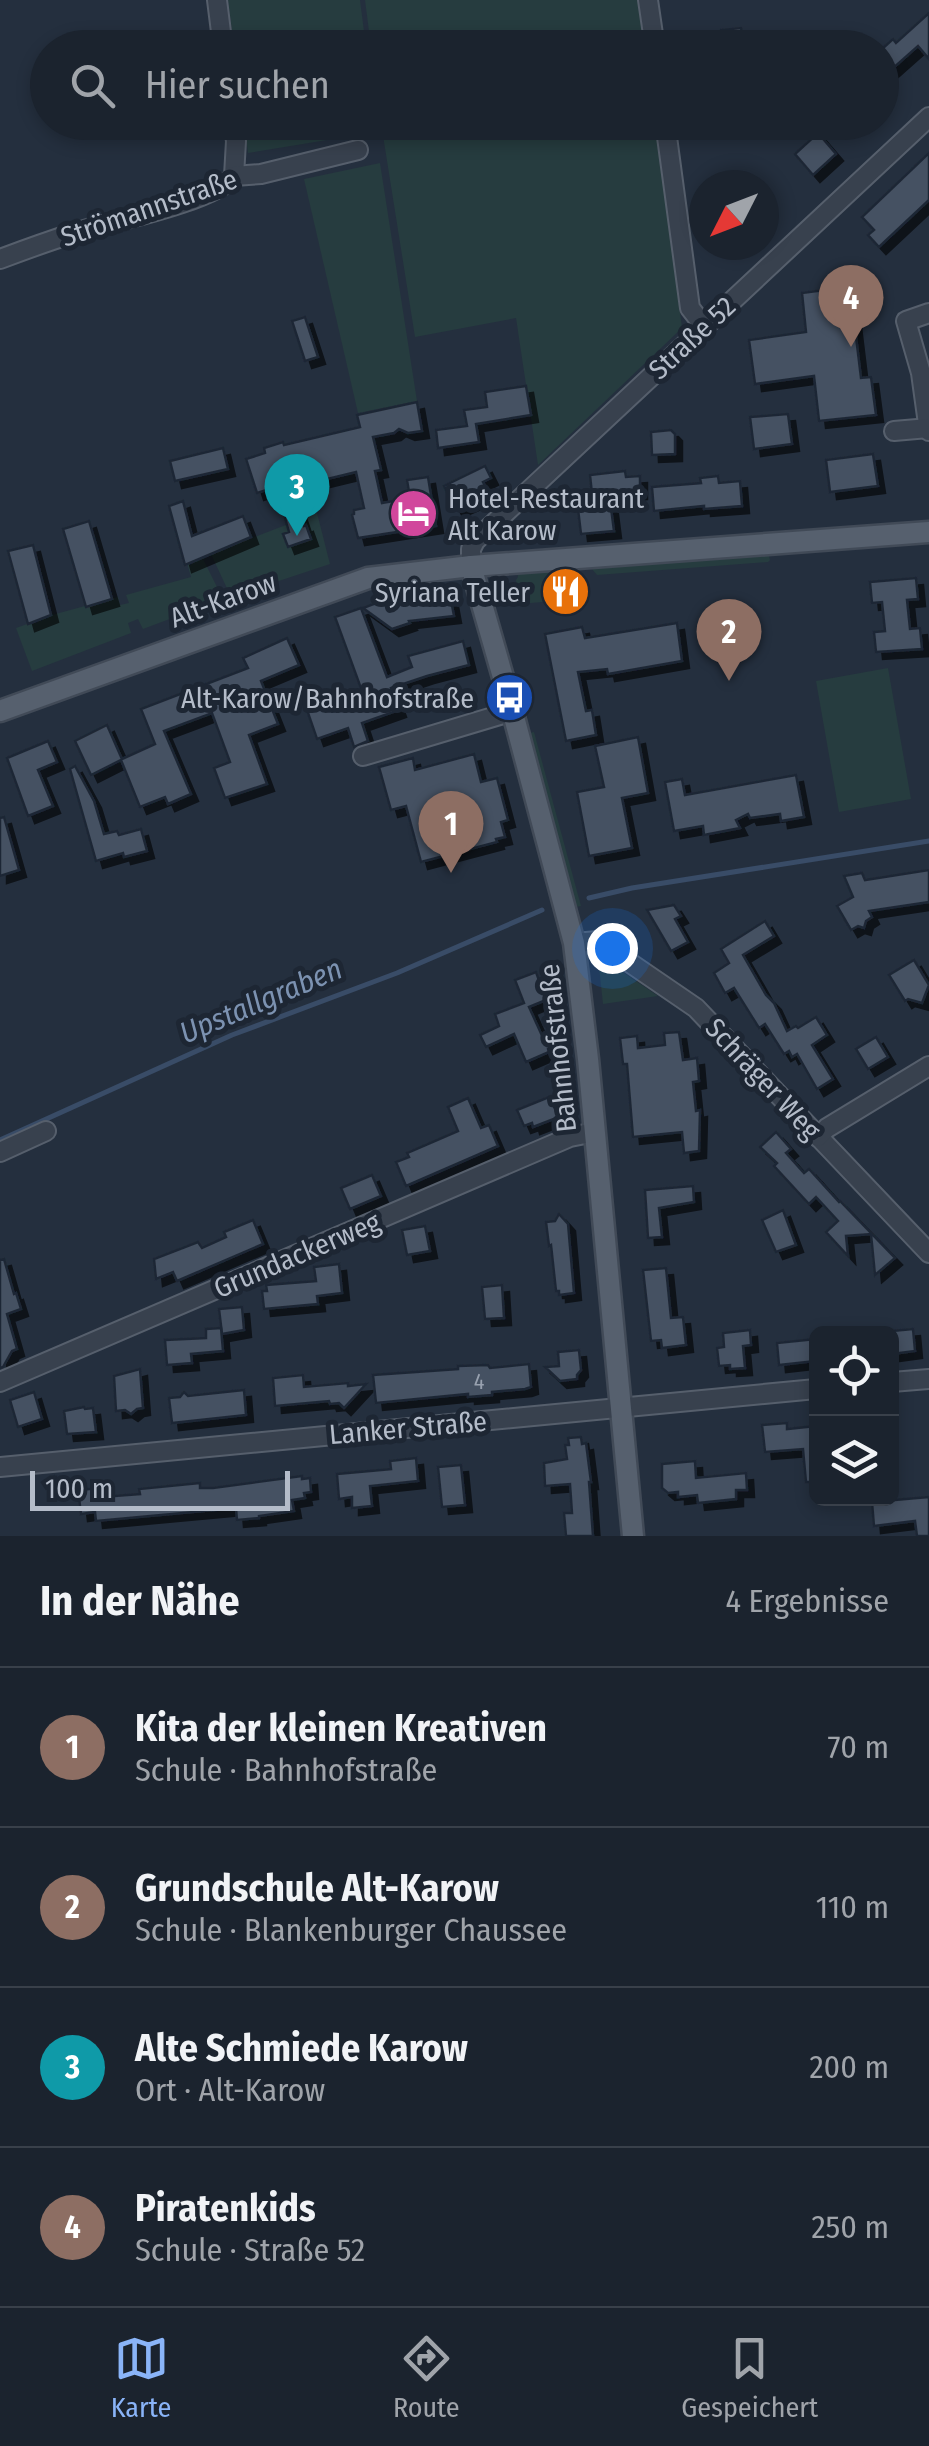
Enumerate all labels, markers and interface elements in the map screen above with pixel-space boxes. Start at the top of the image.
search box [30,30,899,140]
icon: search [65,58,120,113]
text: Hier suchen [145,62,330,108]
street label: Strömannstraße [57,162,241,254]
north arrow [689,170,779,260]
pin: 4 [818,264,884,347]
street label: Straße 52 [642,290,742,386]
pin: 3 [264,454,330,536]
place label: Hotel-Restaurant Alt Karow [448,482,645,547]
hotel icon: Hotel-Restaurant Alt Karow [387,488,439,540]
street label: Alt-Karow [165,566,281,634]
restaurant icon: Syriana Teller [539,566,591,618]
place label: Syriana Teller [375,576,530,609]
pin: 2 [696,598,762,681]
bus stop icon: Alt-Karow/Bahnhofstraße [483,672,535,724]
place label: Alt-Karow/Bahnhofstraße [181,682,474,715]
pin: 1 [418,790,484,873]
your location [587,923,638,974]
water label: Upstallgraben [174,951,348,1051]
street label: Bahnhofstraße [533,962,583,1134]
street label: Schräger Weg [699,1012,828,1147]
street label: Grundackerweg [209,1205,386,1305]
map controls [809,1326,899,1506]
button: locate [809,1326,899,1416]
house number: 4 [474,1368,485,1395]
street label: Lanker Straße [328,1405,488,1451]
button: layers [809,1416,899,1506]
scale bar [30,1466,290,1510]
text: 100 m [45,1472,113,1505]
text: In der Nähe [40,1576,240,1626]
text: 4 Ergebnisse [725,1582,889,1620]
text: Kita der kleinen Kreativen [135,1705,547,1751]
text: 1 [66,1728,79,1766]
text: 70 m [828,1728,889,1766]
text: Schule · Bahnhofstraße [135,1751,437,1789]
text: Grundschule Alt-Karow [135,1865,499,1911]
text: 2 [65,1888,80,1926]
text: 110 m [816,1888,889,1926]
text: Schule · Blankenburger Chaussee [135,1911,567,1949]
text: Alte Schmiede Karow [135,2025,468,2071]
text: 3 [65,2048,80,2086]
text: 200 m [809,2048,889,2086]
text: Ort · Alt-Karow [135,2071,325,2109]
text: Piratenkids [135,2185,316,2231]
text: 4 [64,2208,81,2246]
text: 250 m [811,2208,889,2246]
text: Schule · Straße 52 [135,2231,365,2269]
tab: Karte [111,2331,171,2424]
tab: Route [393,2331,460,2424]
tab: Gespeichert [681,2331,818,2424]

